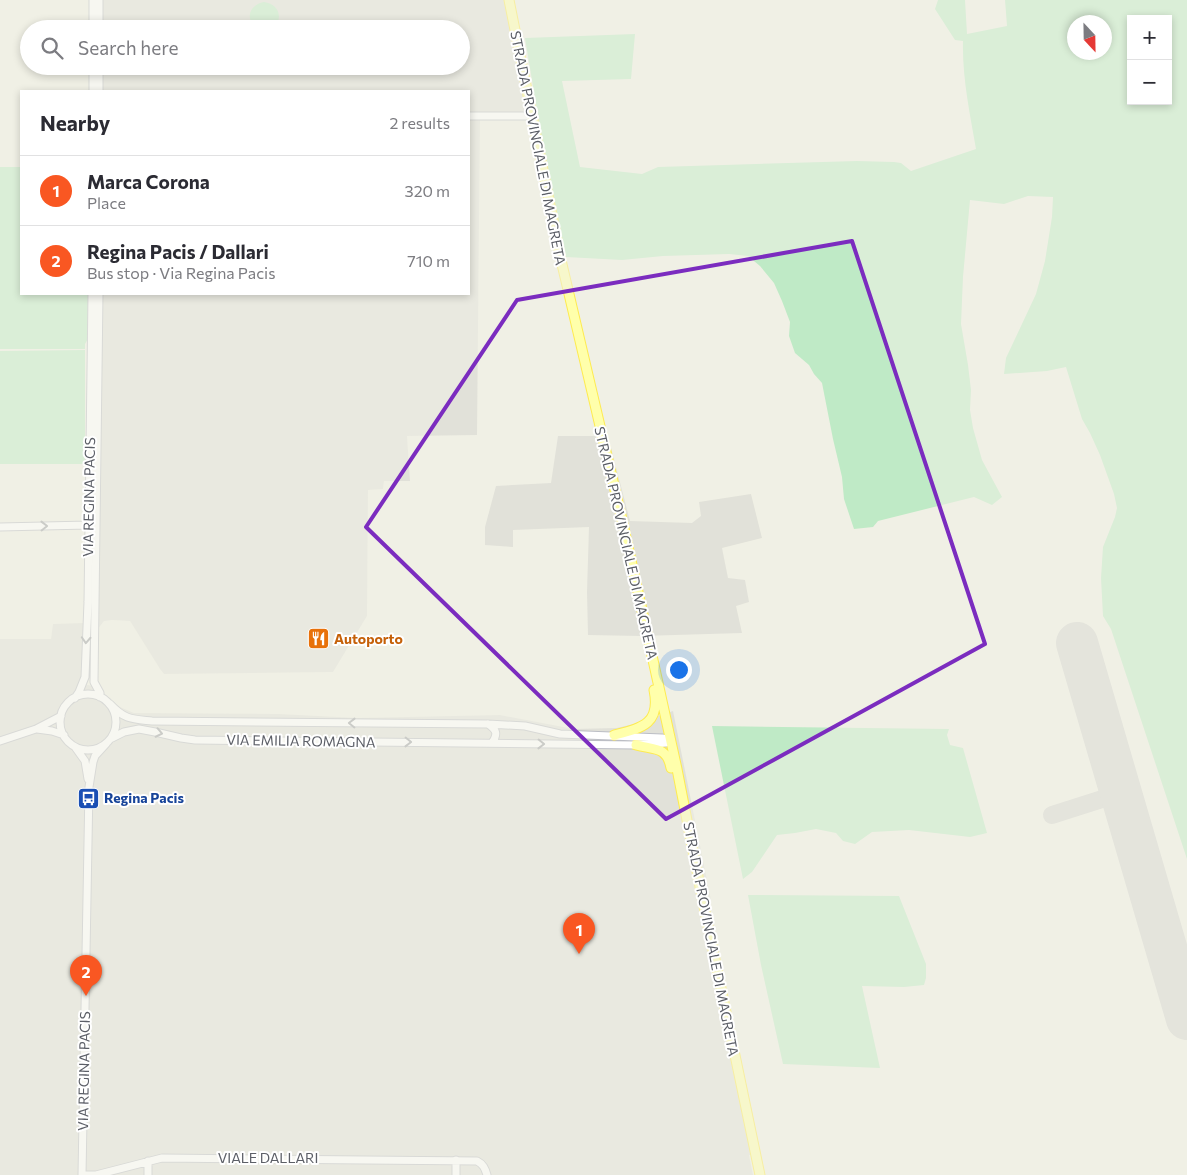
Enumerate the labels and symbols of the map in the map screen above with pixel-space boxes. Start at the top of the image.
north arrow [1067,15,1112,60]
street label: STRADA PROVINCIALE DI MAGRETA [507,29,570,267]
street label: STRADA PROVINCIALE DI MAGRETA [591,425,662,661]
street label: VIA REGINA PACIS [79,437,98,557]
one-way arrow [40,521,48,531]
restaurant icon: Autoporto [306,627,330,651]
place label: Autoporto [334,630,403,647]
one-way arrow [81,636,92,644]
your location [666,657,692,683]
one-way arrow [347,718,355,728]
one-way arrow [154,727,163,737]
street label: VIA EMILIA ROMAGNA [226,731,376,750]
one-way arrow [404,737,412,747]
one-way arrow [538,739,545,749]
bus stop icon: Regina Pacis [76,786,100,810]
place label: Regina Pacis [104,789,184,806]
street label: STRADA PROVINCIALE DI MAGRETA [680,820,743,1058]
pin: 1 [563,913,595,954]
pin: 2 [70,955,102,996]
street label: VIA REGINA PACIS [74,1011,93,1131]
street label: VIALE DALLARI [218,1149,318,1166]

